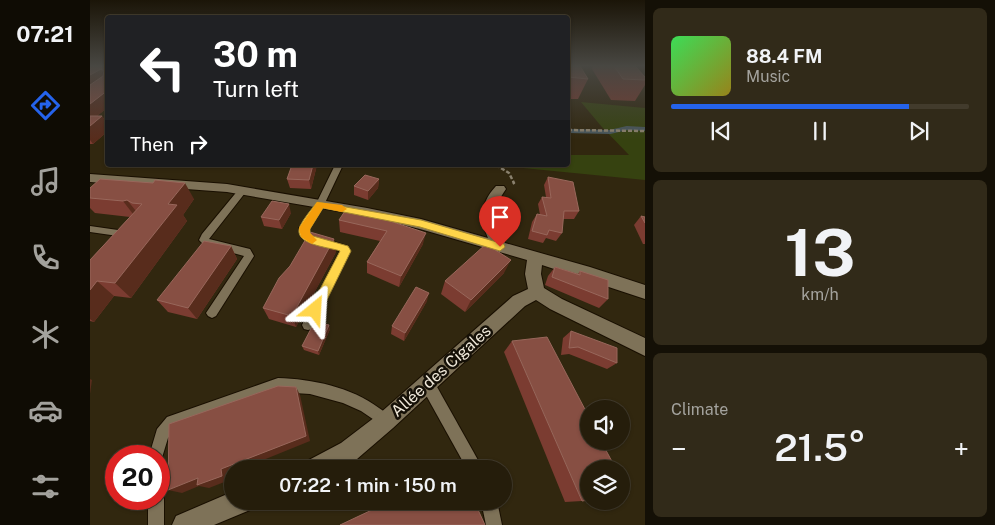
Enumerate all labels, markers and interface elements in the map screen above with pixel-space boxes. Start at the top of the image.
text: 07:21 [16,21,74,47]
text: 30 m [213,34,298,75]
icon: left [130,35,195,100]
text: 88.4 FM [746,45,822,67]
text: Music [746,67,790,86]
text: Turn left [213,76,299,102]
icon: directions [28,88,63,123]
icon: previous [707,117,735,145]
icon: pause [806,117,834,145]
icon: next [905,117,933,145]
icon: right [184,130,212,158]
text: Then [130,133,174,155]
icon: music [28,164,63,199]
pin [479,196,521,247]
icon: arrive [486,203,514,231]
text: 13 [784,214,856,291]
icon: phone [28,240,63,275]
position arrow [288,283,340,335]
text: km/h [801,285,839,304]
icon: climate [28,317,63,352]
street label: Allée des Cigales [387,321,495,421]
icon: car [28,393,63,428]
map controls [580,400,630,510]
button: sound [580,400,630,450]
text: Climate [671,400,728,419]
text: 21.5° [774,425,866,470]
text: − [671,432,687,465]
text: + [953,432,969,465]
speed limit sign: 20 [105,445,170,510]
button: layers [580,460,630,510]
icon: filters [28,469,63,504]
text: 07:22 · 1 min · 150 m [279,474,457,496]

